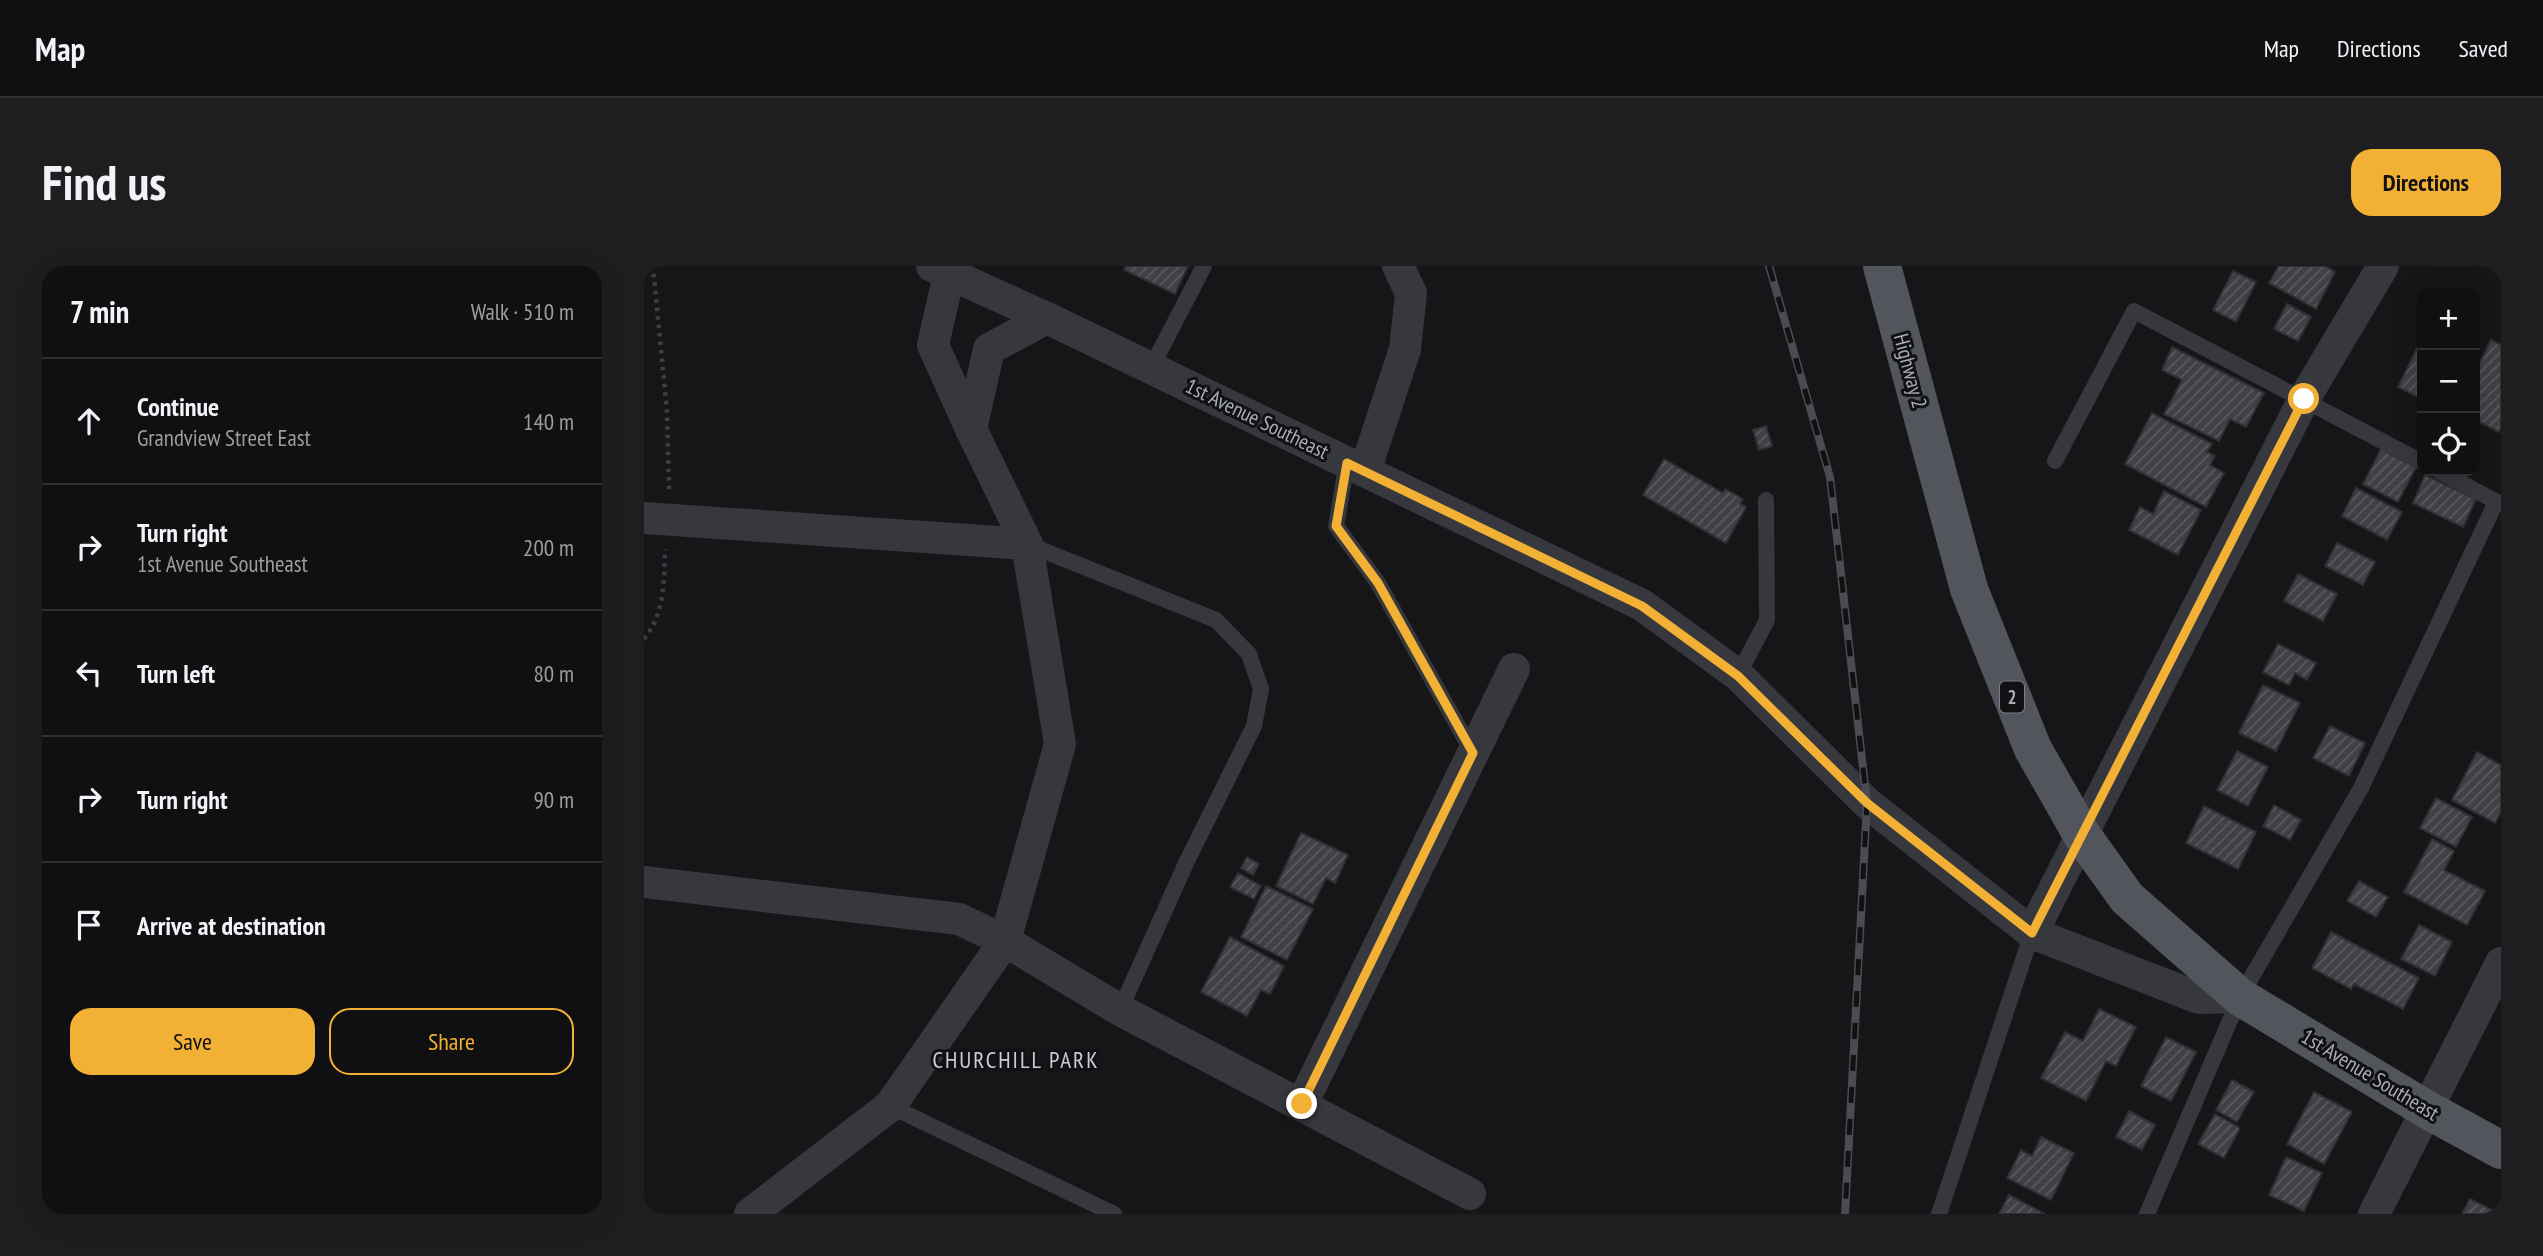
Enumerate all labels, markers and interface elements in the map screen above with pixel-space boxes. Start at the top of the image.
text: Map [35,27,85,70]
text: Map [2264,33,2299,64]
text: Directions [2337,33,2421,64]
text: Saved [2459,33,2508,64]
button: Directions [2351,149,2501,216]
text: Find us [42,150,166,214]
map controls [2417,287,2480,476]
button: + [2417,287,2480,350]
text: 7 min [70,292,129,331]
text: Walk · 510 m [471,297,574,326]
street label: Highway 2 [1888,331,1933,411]
button: − [2417,350,2480,413]
street label: 1st Avenue Southeast [1181,372,1333,465]
route start [2288,383,2319,414]
text: Continue [137,390,219,423]
icon: ahead [70,402,108,440]
text: 140 m [523,407,574,436]
button: locate [2417,413,2480,476]
text: Grandview Street East [137,423,311,452]
text: Turn right [137,516,228,549]
icon: right [70,528,108,566]
text: 200 m [523,533,574,562]
text: 1st Avenue Southeast [137,549,308,578]
icon: left [70,654,108,692]
text: Turn left [137,657,215,690]
text: 80 m [533,659,574,688]
road number: 2 [2000,682,2024,712]
icon: right [70,780,108,818]
text: Turn right [137,783,228,816]
text: 90 m [533,785,574,814]
icon: arrive [70,906,108,944]
text: Arrive at destination [137,909,326,942]
button: Save [70,1008,315,1075]
button: Share [329,1008,574,1075]
street label: 1st Avenue Southeast [2296,1023,2444,1126]
district label: CHURCHILL PARK [932,1045,1100,1074]
route end [1286,1088,1317,1119]

